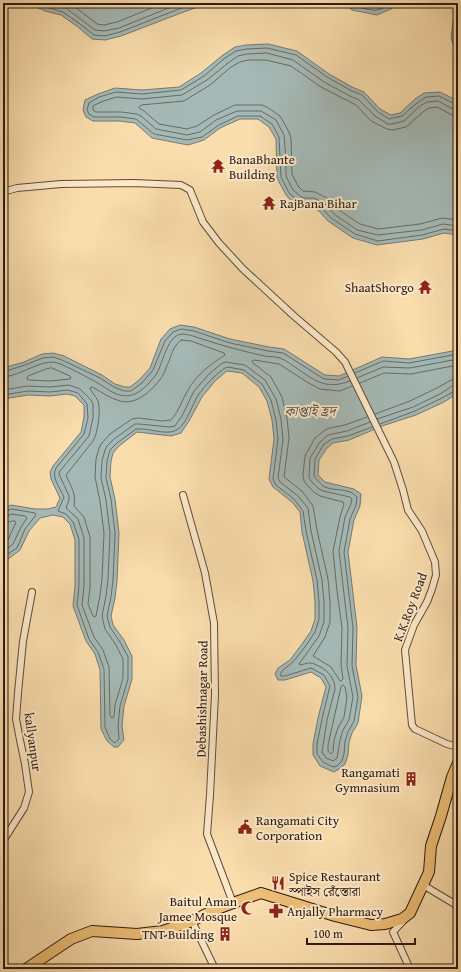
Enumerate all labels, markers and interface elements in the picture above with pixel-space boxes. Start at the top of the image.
place label: BanaBhante Building [229,150,295,184]
temple icon: BanaBhante Building [210,158,226,174]
place label: RajBana Bihar [280,194,357,213]
temple icon: RajBana Bihar [261,195,277,211]
place label: ShaatShorgo [345,278,414,297]
temple icon: ShaatShorgo [417,279,433,295]
water label: কাপ্তাই হ্রদ [285,401,338,421]
street label: K.K.Roy Road [388,570,432,644]
street label: Debashishnagar Road [191,640,213,758]
street label: kallyanpur [19,711,47,773]
place label: Rangamati Gymnasium [335,763,400,797]
building icon: Rangamati Gymnasium [403,771,419,787]
place label: Rangamati City Corporation [256,811,340,845]
public building icon: Rangamati City Corporation [237,819,253,835]
place label: Spice Restaurant স্পাইস রেঁস্তোরা [288,867,381,901]
restaurant icon: Spice Restaurant স্পাইস রেঁস্তোরা [270,875,286,891]
place label: Baitul Aman Jamee Mosque [157,892,238,926]
mosque icon: Baitul Aman Jamee Mosque [240,900,256,916]
place label: Anjally Pharmacy [287,902,384,921]
pharmacy icon: Anjally Pharmacy [268,903,284,919]
scale bar [307,920,415,946]
place label: TNT Building [142,925,215,944]
text: 100 m [313,925,343,942]
building icon: TNT Building [217,926,233,942]

